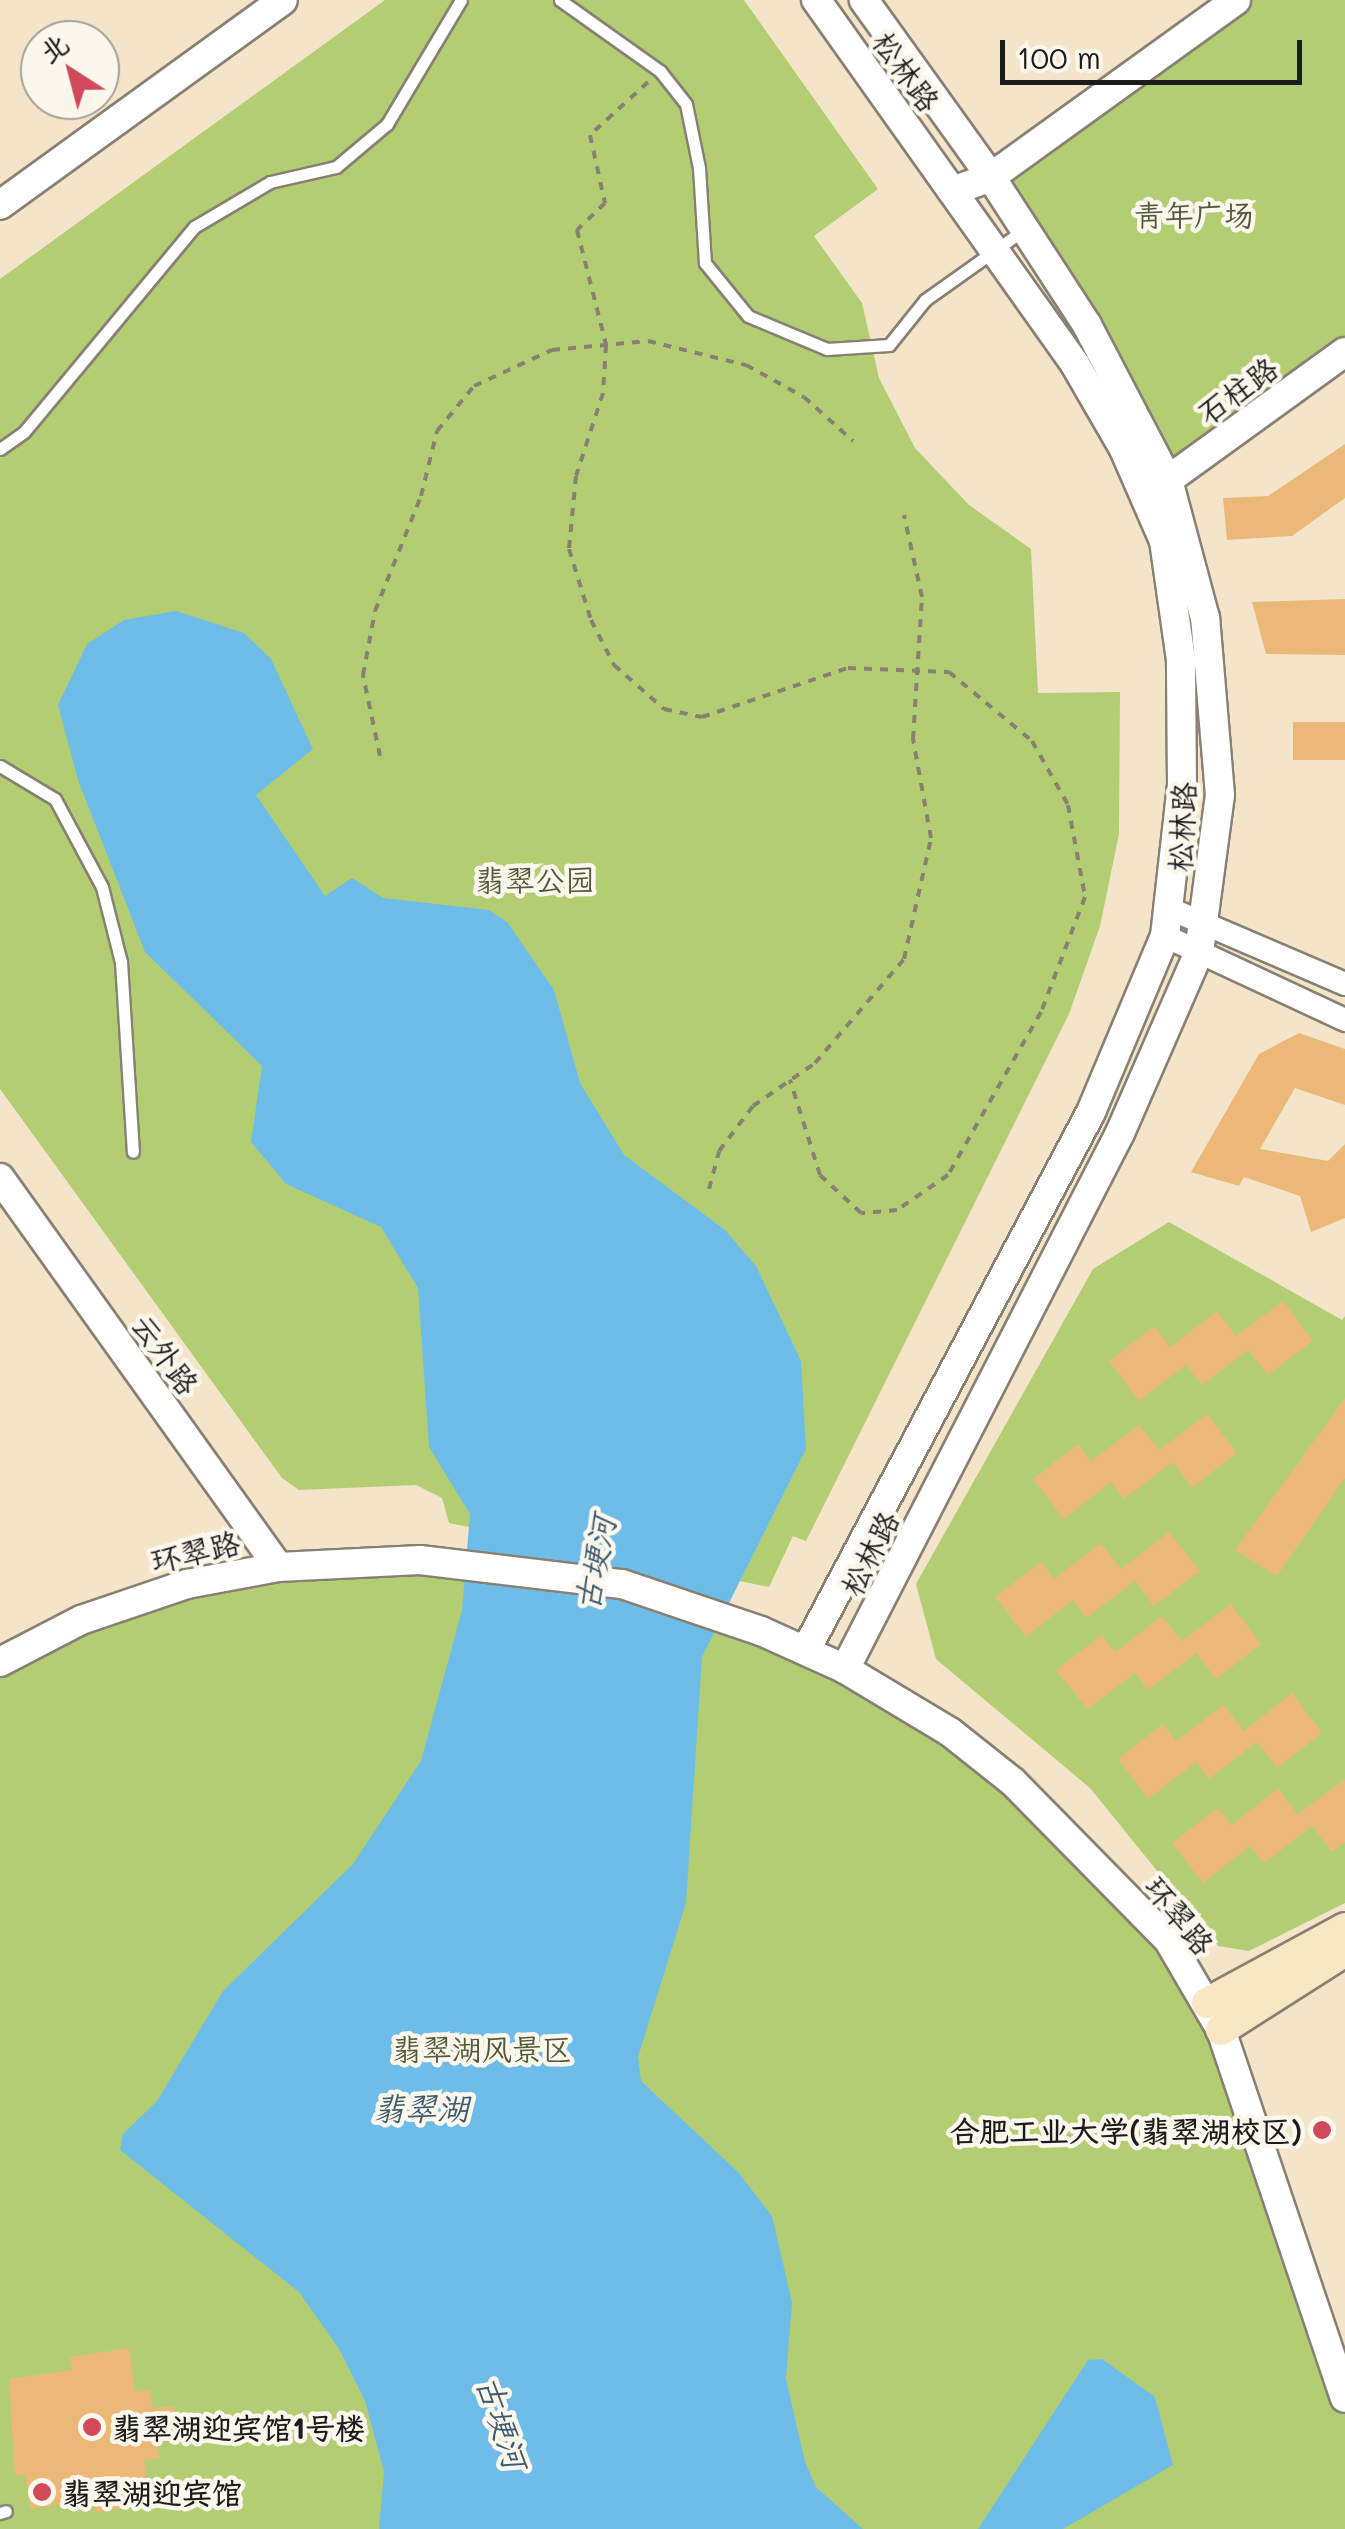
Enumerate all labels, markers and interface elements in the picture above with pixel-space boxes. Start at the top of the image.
north arrow [20,20,120,120]
scale bar [1005,20,1308,82]
street label: 松林路 [866,24,948,118]
text: 北 [32,25,75,70]
text: 100 m [1017,37,1101,77]
park label: 青年广场 [1134,196,1254,232]
street label: 石柱路 [1190,349,1284,431]
street label: 松林路 [1161,781,1201,873]
park label: 翡翠公园 [475,861,595,897]
street label: 云外路 [125,1307,207,1401]
street label: 松林路 [833,1505,905,1601]
water label: 古埂河 [566,1512,622,1614]
street label: 环翠路 [147,1523,243,1579]
street label: 环翠路 [1138,1869,1222,1961]
park label: 翡翠湖风景区 [392,2030,572,2066]
water label: 翡翠湖 [373,2088,469,2126]
place label: 合肥工业大学(翡翠湖校区) [949,2112,1302,2148]
marker: 合肥工业大学(翡翠湖校区) [1311,2119,1333,2141]
water label: 古埂河 [470,2370,536,2474]
place label: 翡翠湖迎宾馆1号楼 [112,2409,365,2445]
marker: 翡翠湖迎宾馆1号楼 [81,2416,103,2438]
place label: 翡翠湖迎宾馆 [62,2474,242,2510]
marker: 翡翠湖迎宾馆 [31,2481,53,2503]

